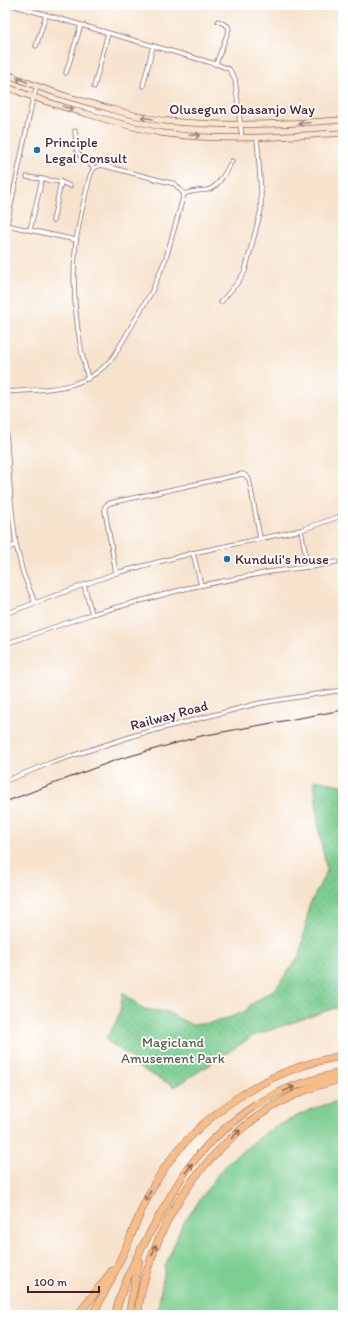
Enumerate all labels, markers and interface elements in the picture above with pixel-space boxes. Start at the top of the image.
one-way arrow [17,76,29,84]
street label: Olusegun Obasanjo Way [169,101,315,118]
one-way arrow [61,105,74,112]
one-way arrow [140,113,153,121]
one-way arrow [298,119,311,126]
one-way arrow [188,132,201,139]
place label: Principle Legal Consult [45,134,127,167]
marker: Principle Legal Consult [32,145,42,155]
place label: Kunduli's house [235,551,329,568]
marker: Kunduli's house [222,554,232,564]
street label: Railway Road [128,697,210,734]
park label: Magicland Amusement Park [121,1034,226,1067]
one-way arrow [283,1084,295,1092]
one-way arrow [231,1129,241,1139]
one-way arrow [184,1163,193,1174]
one-way arrow [144,1190,151,1202]
one-way arrow [150,1245,158,1257]
scale bar [28,1268,99,1294]
text: 100 m [34,1275,67,1289]

